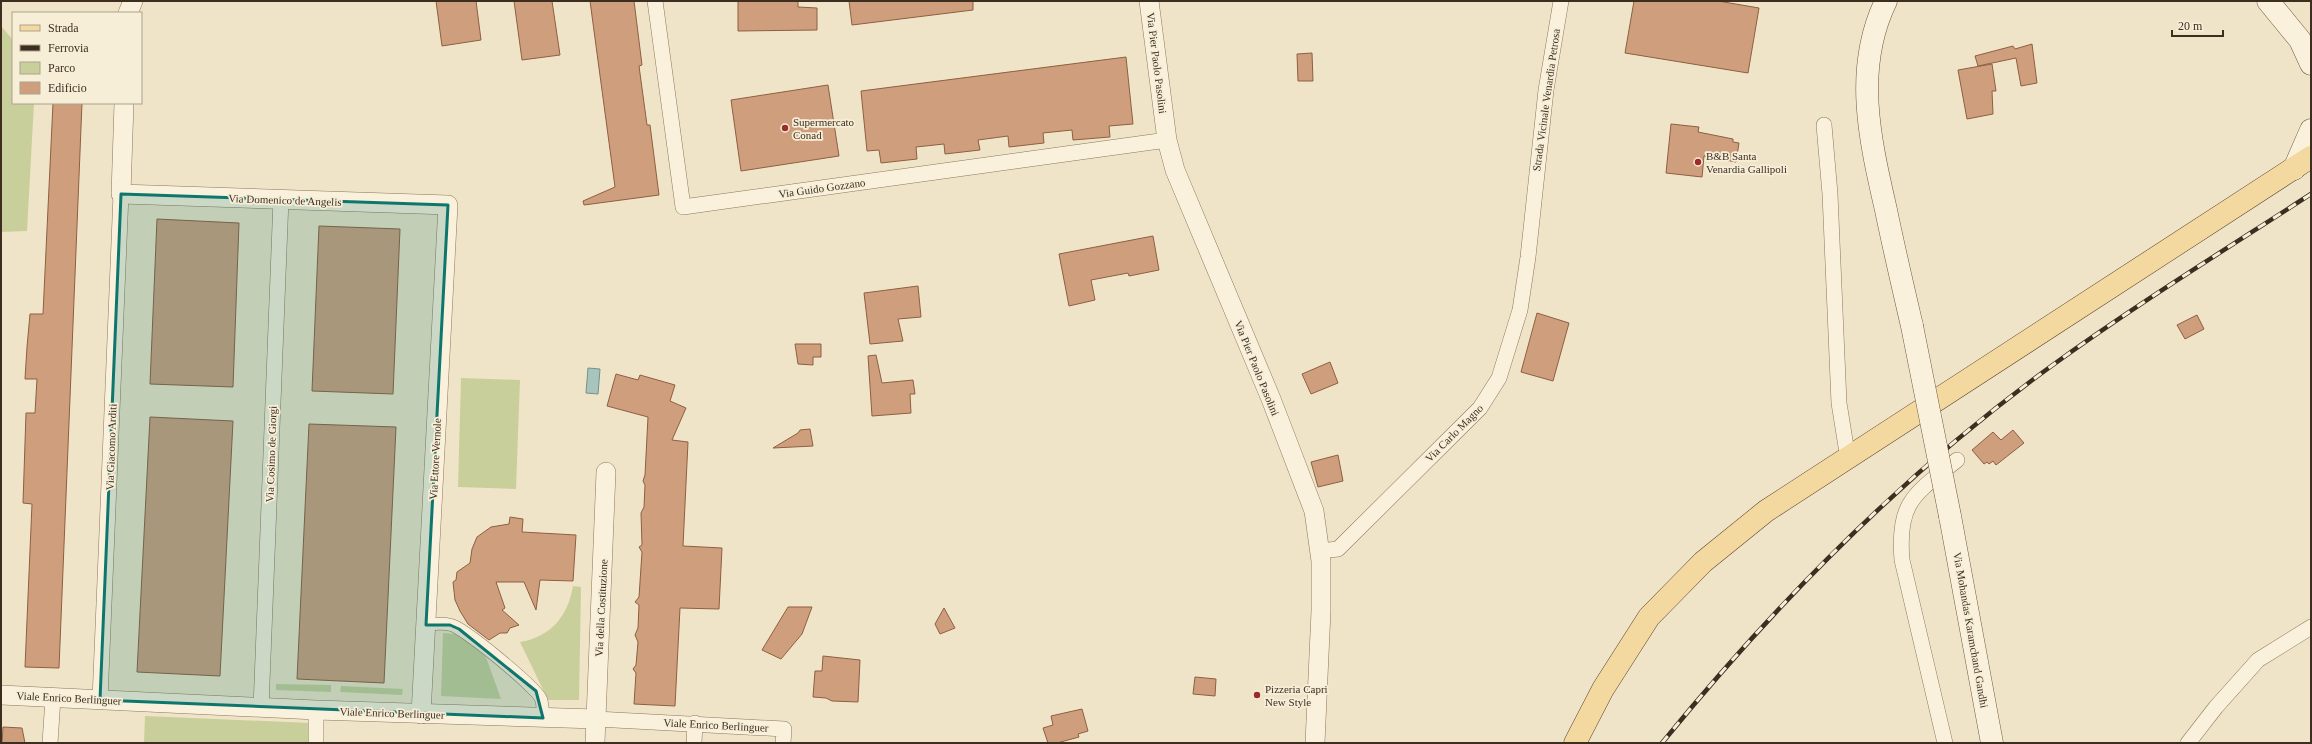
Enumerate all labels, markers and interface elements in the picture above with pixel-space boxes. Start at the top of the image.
legend [12,12,142,104]
street label: Via Pier Paolo Pasolini [1145,12,1169,114]
scale bar [2172,12,2223,38]
text: 20 m [2178,19,2203,33]
text: Strada [48,21,79,35]
street label: Strada Vicinale Venardia Petrosa [1530,28,1562,172]
text: Ferrovia [48,41,89,55]
text: Parco [48,61,75,75]
text: Edificio [48,81,87,95]
place label: Supermercato Conad [793,116,855,141]
marker: Supermercato Conad [780,123,790,133]
place label: B&B Santa Venardia Gallipoli [1706,150,1787,175]
marker: B&B Santa Venardia Gallipoli [1693,157,1703,167]
street label: Via Guido Gozzano [778,176,867,200]
street label: Via Domenico de Angelis [228,192,342,208]
street label: Via Pier Paolo Pasolini [1232,319,1282,417]
street label: Via Carlo Magno [1423,401,1486,464]
street label: Via Giacomo Arditi [103,403,119,491]
street label: Via Cosimo de Giorgi [263,406,279,502]
street label: Via Ettore Vernole [427,418,443,500]
street label: Via Mohandas Karamchand Gandhi [1951,551,1991,709]
street label: Via della Costituzione [592,559,610,657]
place label: Pizzeria Capri New Style [1265,683,1328,708]
street label: Viale Enrico Berlinguer [16,689,122,707]
marker: Pizzeria Capri New Style [1252,690,1262,700]
street label: Viale Enrico Berlinguer [339,705,445,721]
street label: Viale Enrico Berlinguer [663,716,769,734]

